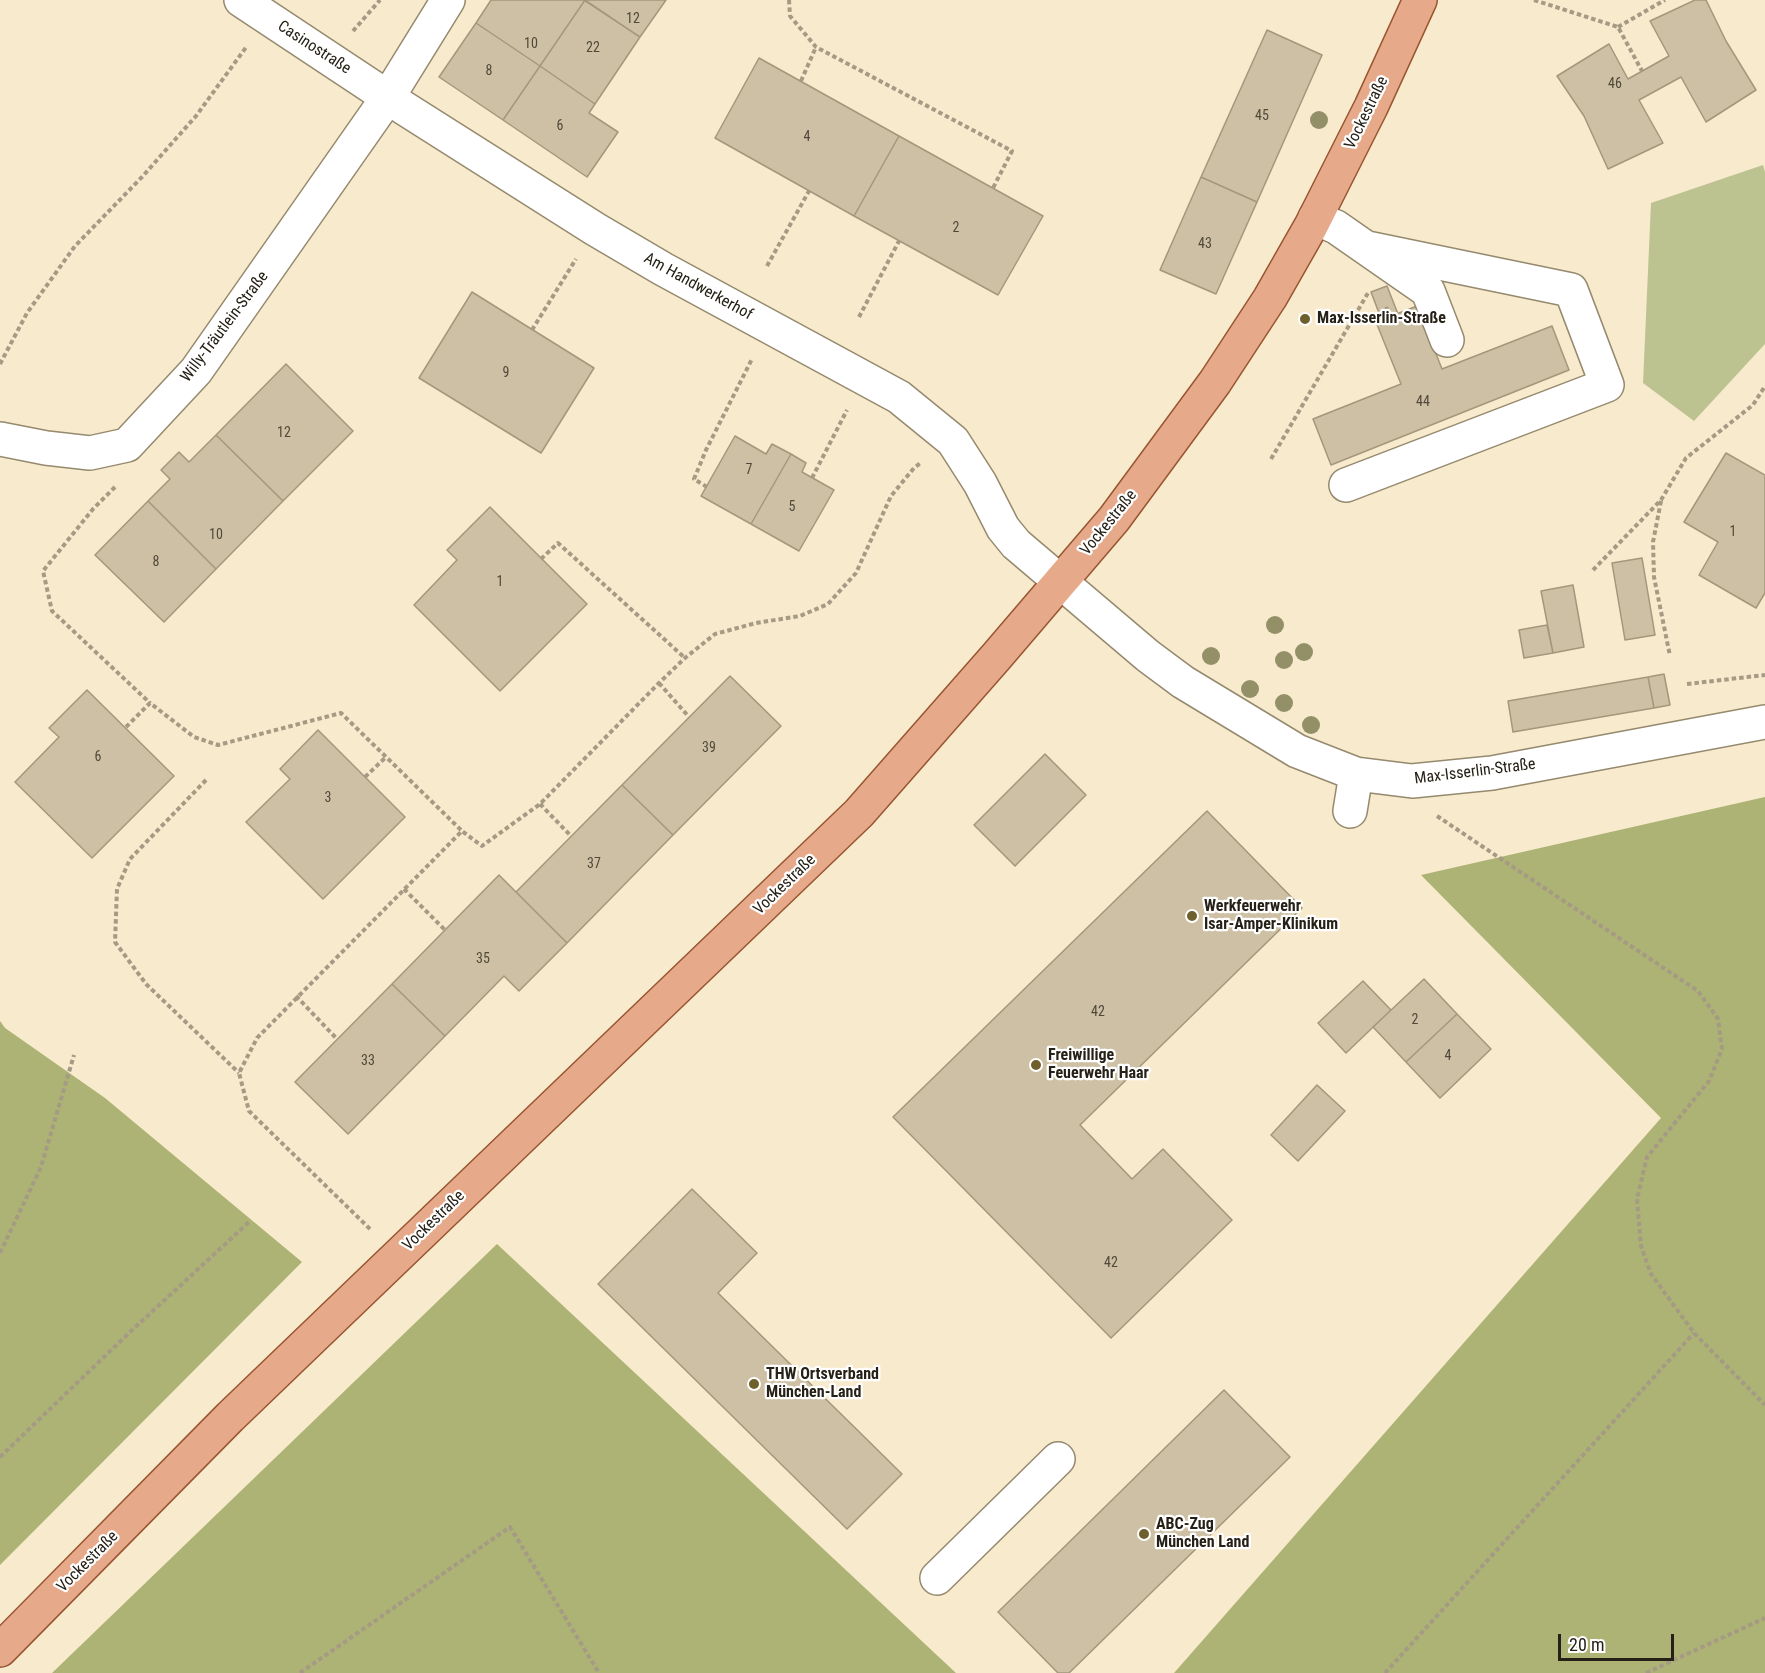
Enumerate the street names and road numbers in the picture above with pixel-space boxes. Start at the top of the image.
street label: Casinostraße [274,17,354,79]
street label: Vockestraße [1341,73,1393,153]
street label: Am Handwerkerhof [640,249,756,325]
street label: Willy-Träutlein-Straße [177,268,273,386]
street label: Vockestraße [1077,486,1141,560]
street label: Max-Isserlin-Straße [1413,755,1537,789]
street label: Vockestraße [750,851,820,919]
street label: Vockestraße [399,1187,469,1255]
street label: Vockestraße [53,1527,123,1597]

